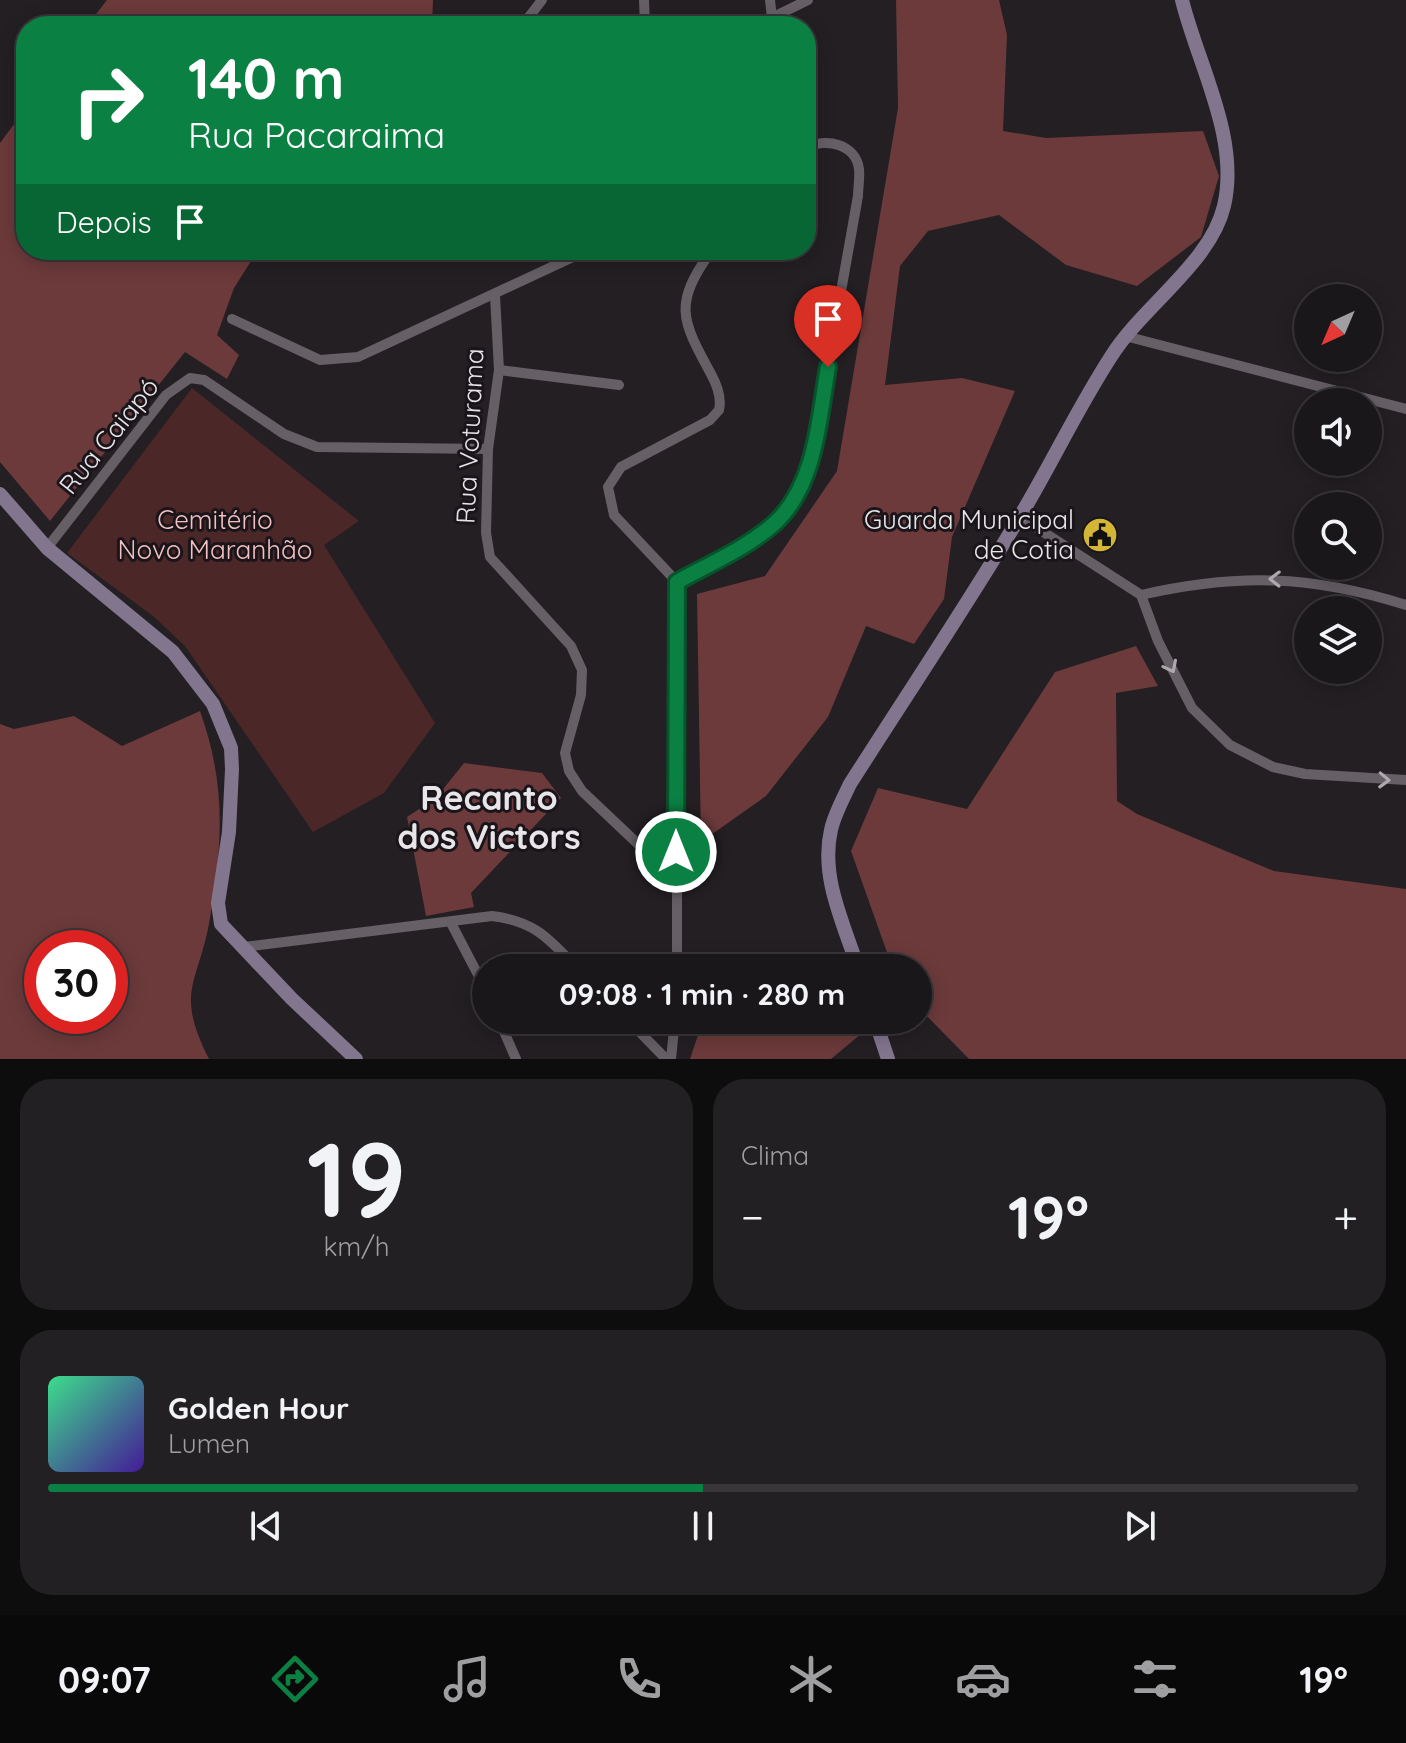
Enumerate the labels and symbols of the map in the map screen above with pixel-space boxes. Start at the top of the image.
north arrow [1294,284,1382,372]
pin [794,285,862,367]
street label: Rua Voturama [448,347,491,525]
street label: Rua Caiapó [52,371,166,501]
park label: Cemitério Novo Maranhão [118,503,312,566]
place label: Guarda Municipal de Cotia [864,503,1074,566]
public building icon: Guarda Municipal de Cotia [1081,516,1119,554]
one-way arrow [1268,570,1281,588]
one-way arrow [1161,658,1176,673]
one-way arrow [1378,771,1391,788]
district label: Recanto dos Victors [397,776,581,858]
position arrow [634,810,718,894]
speed limit sign: 30 [24,930,128,1034]

